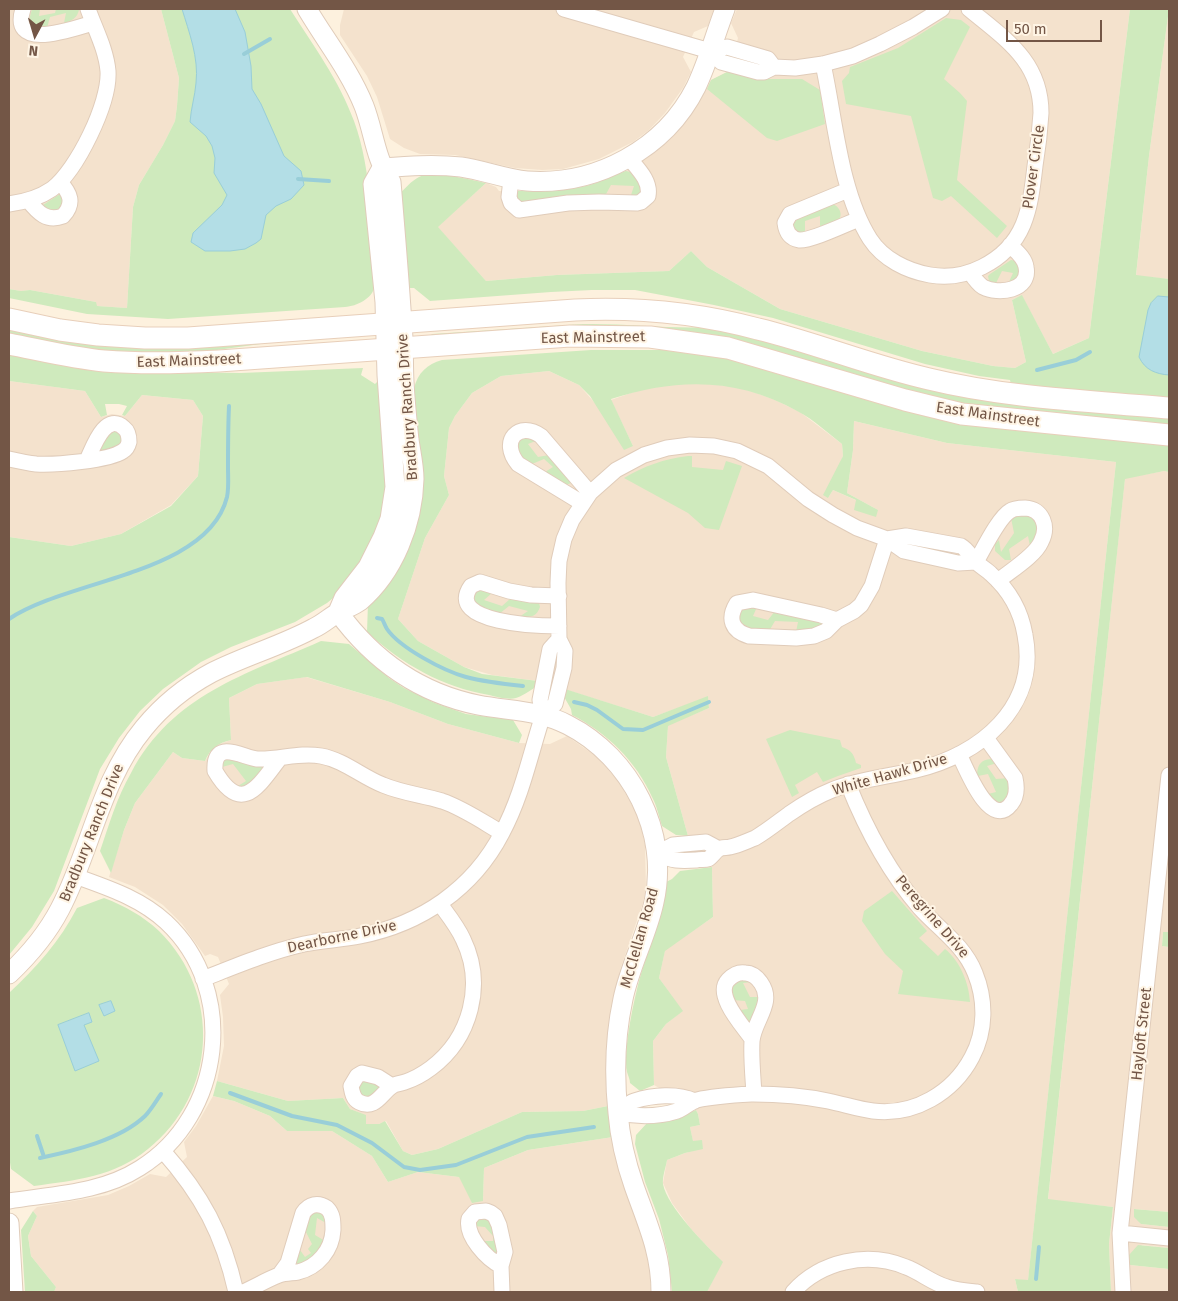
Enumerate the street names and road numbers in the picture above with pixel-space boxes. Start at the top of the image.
street label: Plover Circle [1019,124,1049,210]
street label: East Mainstreet [541,328,645,348]
street label: Bradbury Ranch Drive [394,333,422,481]
street label: East Mainstreet [136,350,242,372]
street label: East Mainstreet [935,399,1041,431]
street label: White Hawk Drive [831,750,949,800]
street label: Bradbury Ranch Drive [56,761,128,905]
street label: Peregrine Drive [891,872,973,962]
street label: McClellan Road [617,886,663,990]
street label: Dearborne Drive [286,917,398,957]
street label: Hayloft Street [1128,986,1156,1082]

